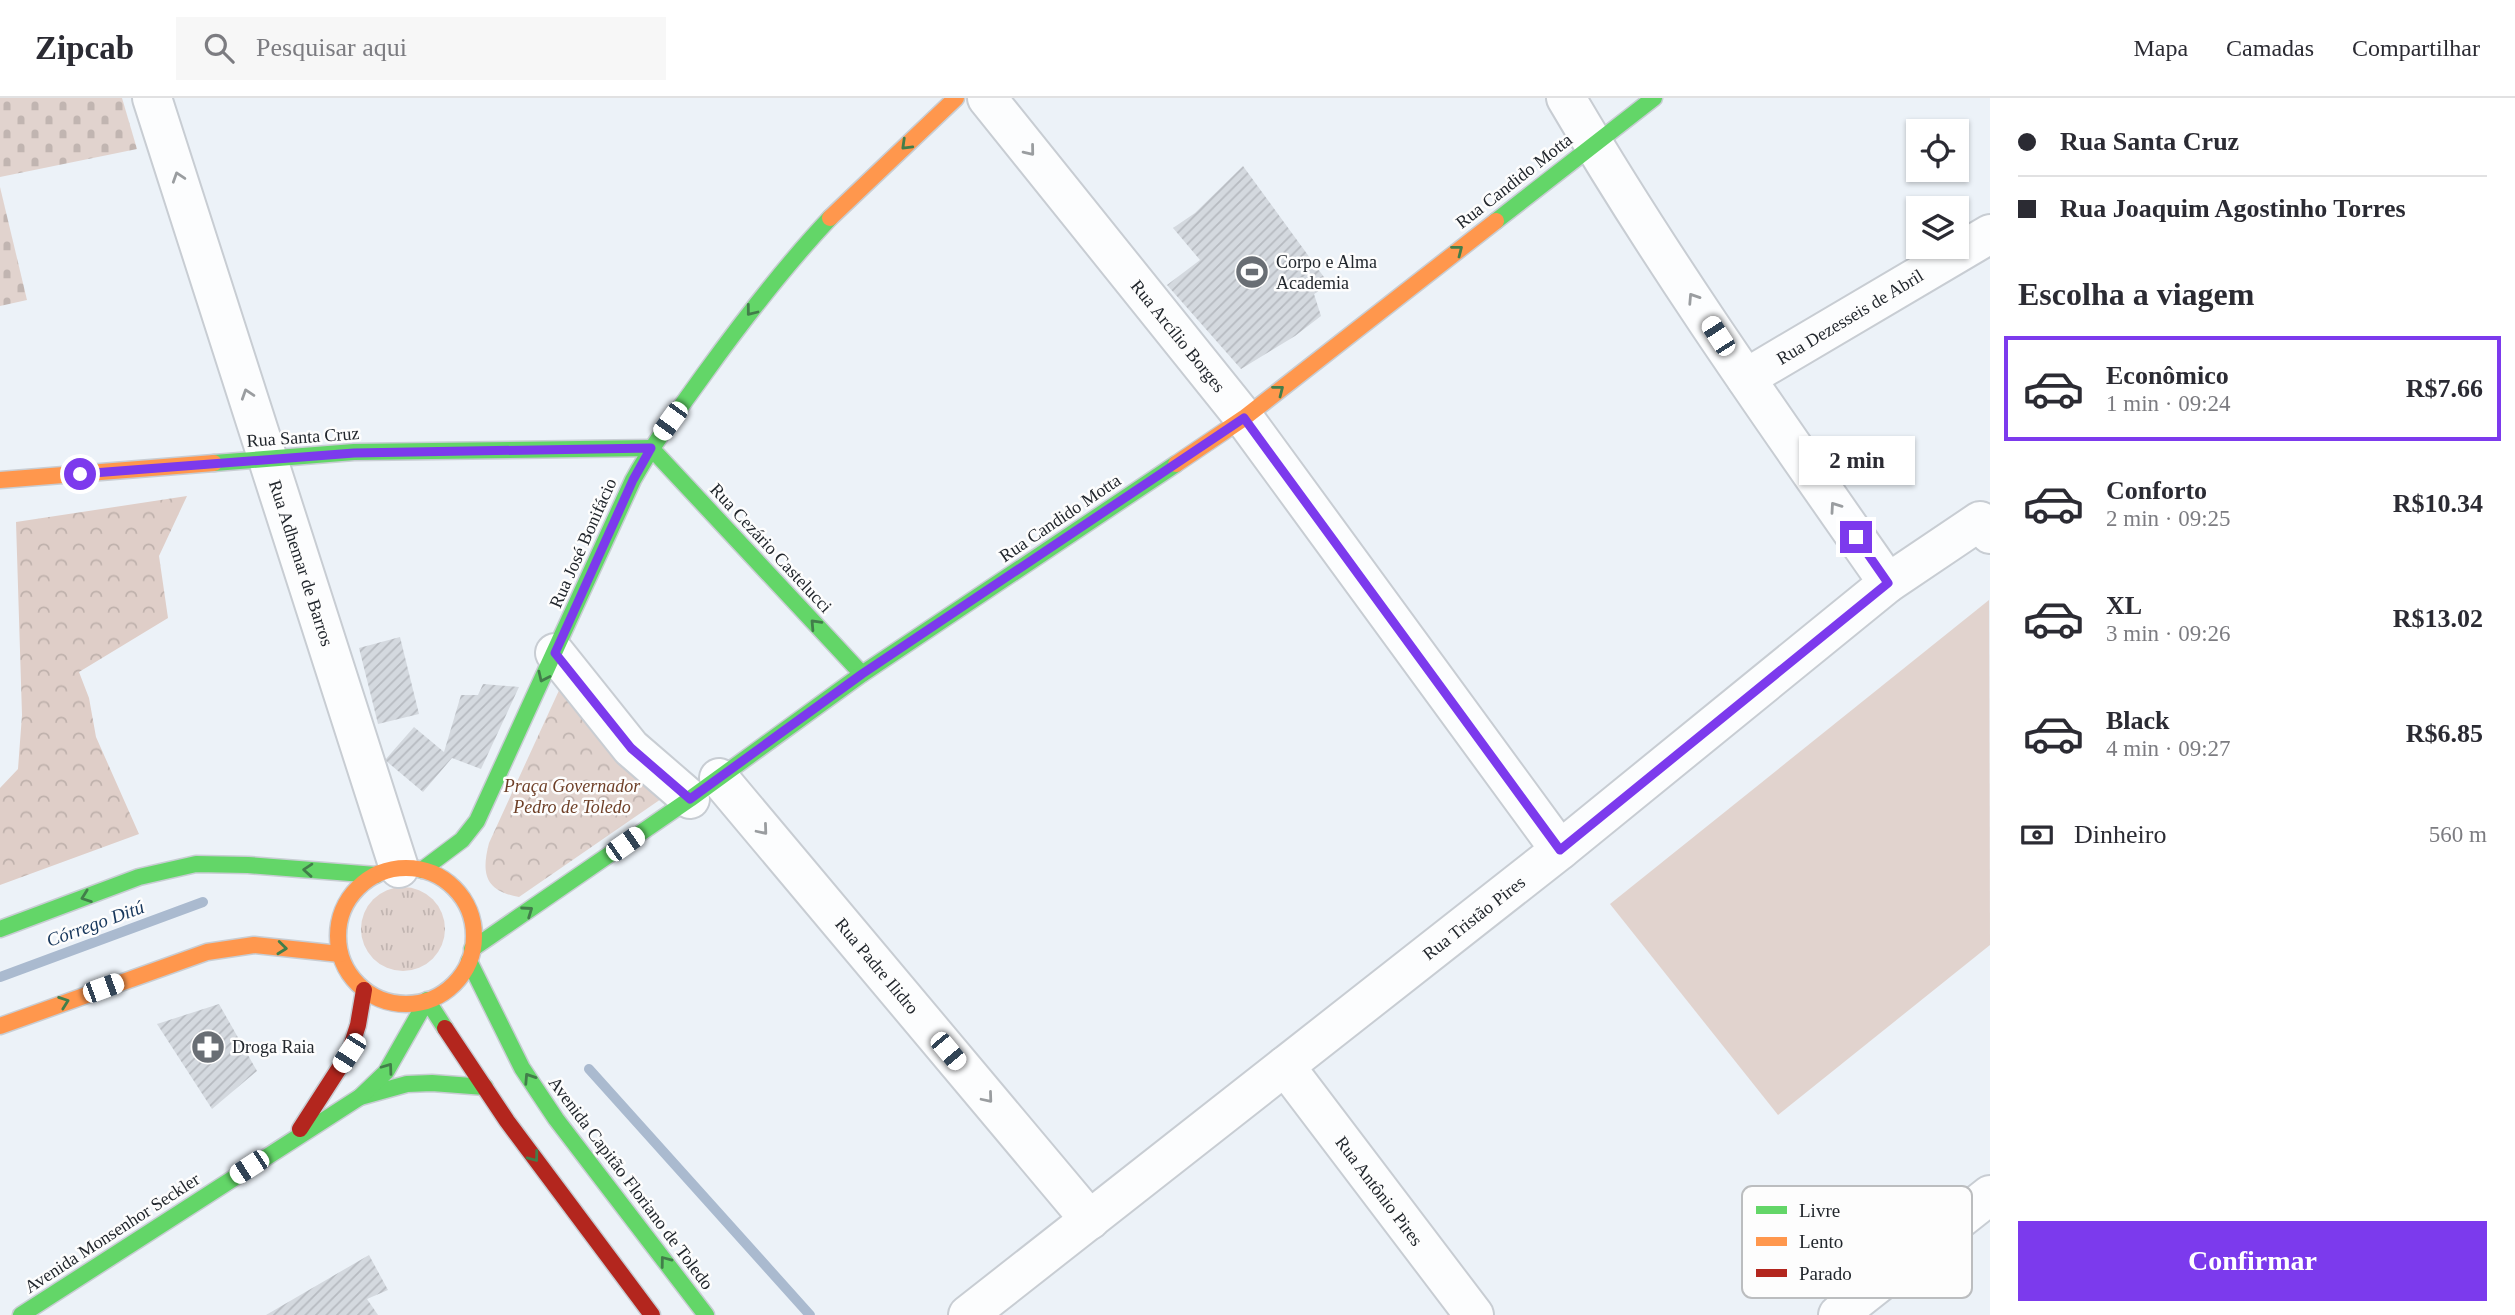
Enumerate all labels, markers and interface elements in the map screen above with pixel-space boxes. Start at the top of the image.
search box [176,17,666,80]
icon: search [200,29,238,67]
text: Zipcab [35,30,134,66]
text: Pesquisar aqui [256,33,407,62]
text: Mapa [2133,35,2188,61]
text: Camadas [2226,35,2314,61]
text: Compartilhar [2352,35,2480,61]
map controls [1906,119,1969,259]
button: locate [1906,119,1969,182]
text: Rua Santa Cruz [2060,127,2239,156]
street label: Rua Candido Motta [1452,129,1576,233]
one-way arrow [902,137,915,150]
one-way arrow [1021,144,1034,156]
one-way arrow [171,171,186,183]
text: Rua Joaquim Agostinho Torres [2060,194,2406,223]
button: layers [1906,196,1969,259]
one-way arrow [1450,245,1462,258]
place label: Corpo e Alma Academia [1276,252,1377,293]
sports icon: Corpo e Alma Academia [1233,253,1271,291]
street label: Rua Dezesseis de Abril [1773,265,1927,369]
street label: Rua Arcílio Borges [1127,276,1229,396]
text: Escolha a viagem [2018,276,2254,312]
one-way arrow [1689,293,1702,306]
one-way arrow [747,303,760,315]
car [1698,313,1739,359]
icon: car [2022,357,2085,420]
text: Econômico [2106,361,2229,390]
text: R$7.66 [2406,374,2483,403]
one-way arrow [1271,386,1283,399]
one-way arrow [241,388,255,400]
text: 1 min · 09:24 [2106,391,2231,416]
car [650,398,691,444]
street label: Rua Santa Cruz [246,423,360,451]
callout: 2 min [1798,436,1914,484]
text: 2 min [1829,448,1885,473]
route start [64,458,96,490]
street label: Rua Candido Motta [996,470,1124,566]
icon: car [2022,472,2085,535]
street label: Rua José Bonifácio [545,475,621,611]
text: Conforto [2106,476,2207,505]
street label: Rua Adhemar de Barros [265,477,337,649]
street label: Rua Cezário Castelucci [706,479,836,617]
text: R$10.34 [2393,489,2483,518]
one-way arrow [1831,502,1843,515]
text: 2 min · 09:25 [2106,506,2231,531]
route end [1840,521,1872,553]
icon: car [2022,587,2085,650]
text: XL [2106,591,2142,620]
text: R$13.02 [2393,604,2483,633]
one-way arrow [811,619,824,632]
text: 3 min · 09:26 [2106,621,2231,646]
one-way arrow [537,670,551,683]
icon: car [2022,702,2085,765]
text: Black [2106,706,2170,735]
text: R$6.85 [2406,719,2483,748]
text: 4 min · 09:27 [2106,736,2231,761]
park label: Praça Governador Pedro de Toledo [503,776,641,817]
icon: cash [2018,816,2056,854]
text: Dinheiro [2074,820,2166,849]
one-way arrow [755,822,767,835]
text: 560 m [2429,822,2487,847]
car [602,823,649,865]
one-way arrow [302,863,313,878]
street label: Rua Tristão Pires [1419,872,1529,964]
one-way arrow [80,889,92,903]
water label: Córrego Ditú [44,896,147,951]
one-way arrow [520,907,533,919]
street label: Rua Padre Ilidro [831,914,923,1018]
one-way arrow [276,940,288,955]
car [80,971,127,1005]
one-way arrow [58,997,70,1011]
pharmacy icon: Droga Raia [189,1028,227,1066]
car [927,1028,970,1074]
car [329,1030,370,1076]
place label: Droga Raia [232,1037,314,1057]
one-way arrow [380,1063,392,1075]
one-way arrow [524,1073,537,1086]
street label: Avenida Capitão Floriano de Toledo [544,1073,718,1293]
one-way arrow [980,1090,992,1103]
street label: Rua Antônio Pires [1331,1132,1427,1250]
car [226,1147,273,1187]
one-way arrow [526,1150,539,1162]
street label: Avenida Monsenhor Seckler [21,1169,203,1297]
legend [1742,1186,1972,1298]
text: Livre [1799,1200,1840,1221]
button: Confirmar [2018,1221,2487,1301]
text: Lento [1799,1231,1843,1252]
one-way arrow [660,1256,673,1269]
text: Parado [1799,1263,1852,1284]

